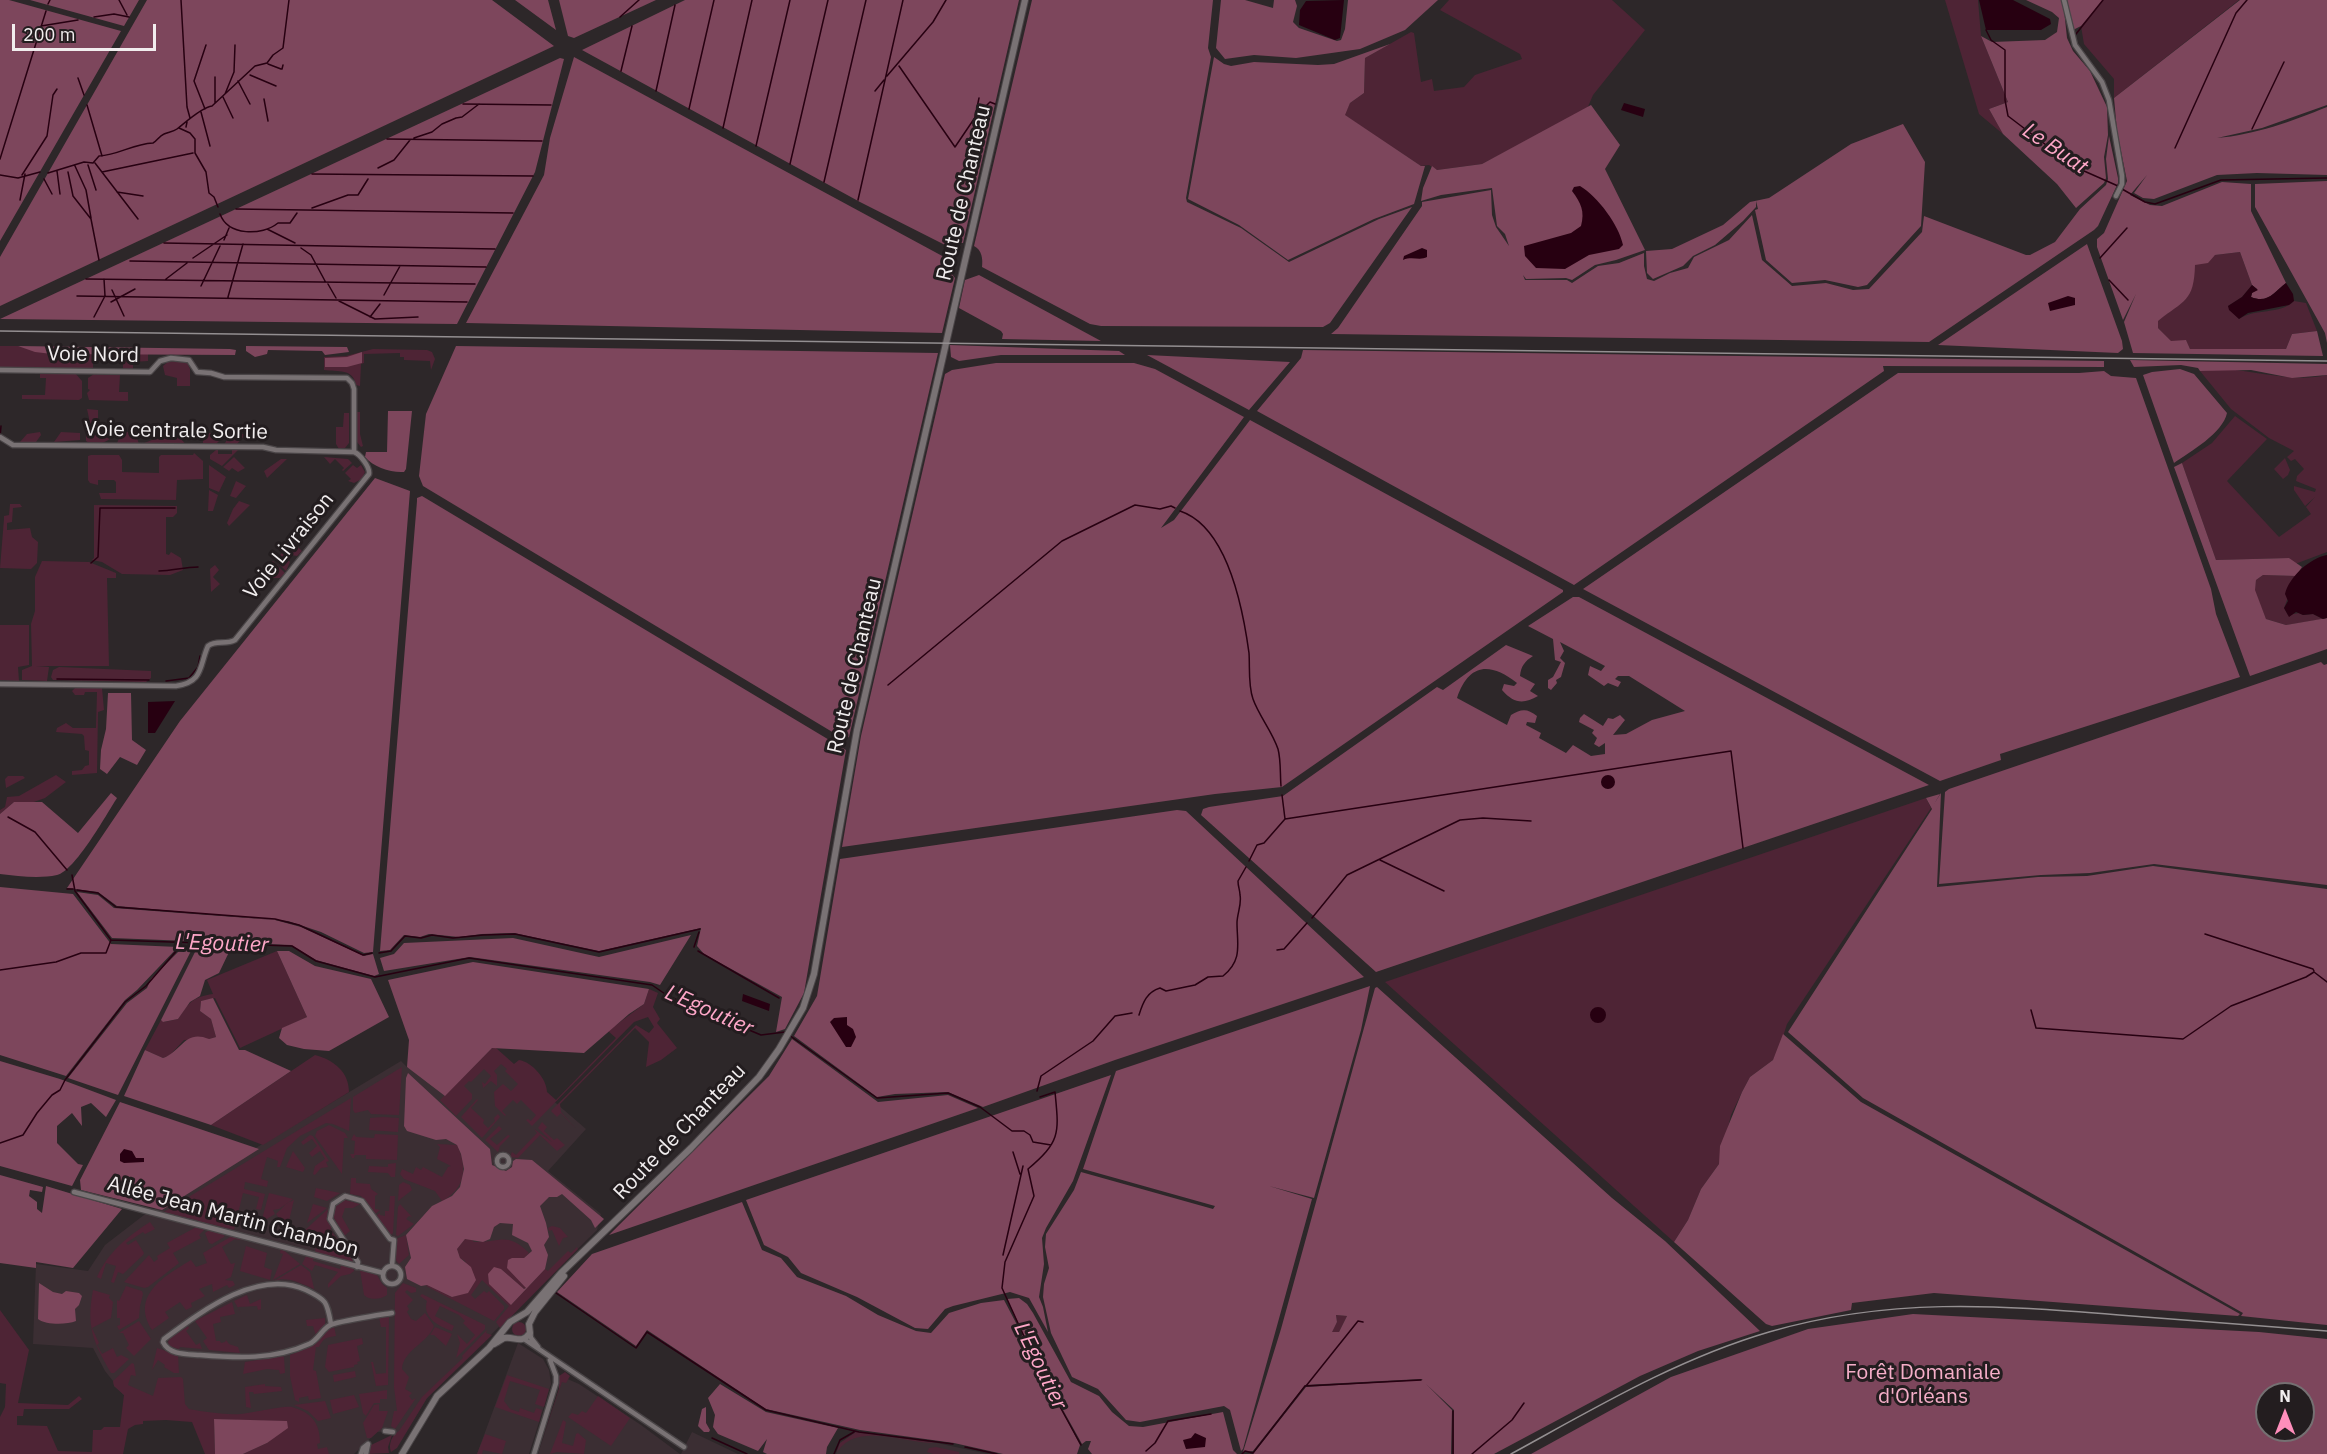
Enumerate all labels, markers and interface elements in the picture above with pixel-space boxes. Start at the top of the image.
scale bar [15,12,159,50]
text: 200 m [23,23,75,46]
street label: Route de Chanteau [932,103,996,283]
water label: Le Buat [2017,118,2093,180]
street label: Voie Nord [47,342,139,368]
street label: Voie centrale Sortie [84,417,268,445]
street label: Voie Livraison [238,488,340,604]
street label: Route de Chanteau [823,576,887,756]
water label: L'Egoutier [175,929,269,959]
water label: L'Egoutier [661,980,757,1042]
street label: Route de Chanteau [609,1059,751,1205]
street label: Allée Jean Martin Chambon [105,1171,361,1263]
water label: L'Egoutier [1008,1318,1072,1414]
park label: Forêt Domaniale d'Orléans [1845,1360,2001,1410]
north arrow [2255,1382,2315,1442]
text: N [2279,1386,2291,1406]

